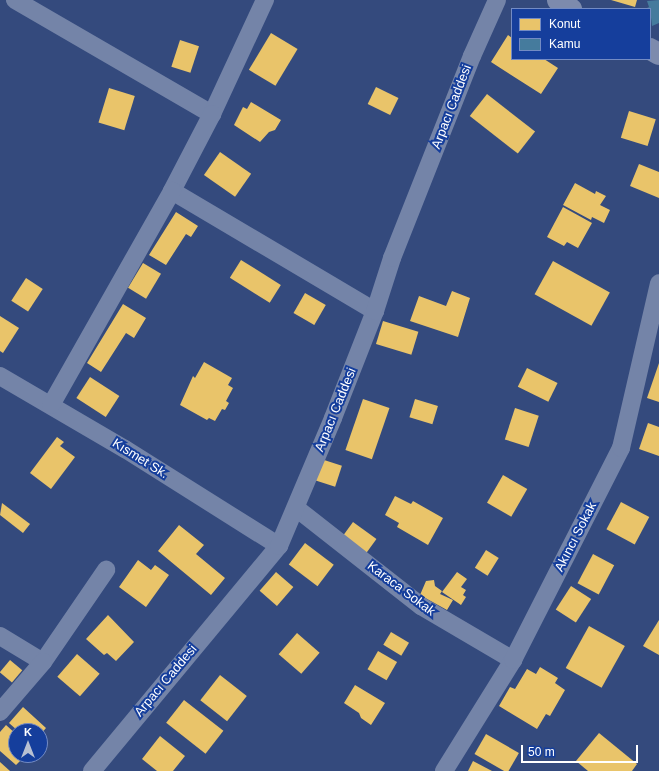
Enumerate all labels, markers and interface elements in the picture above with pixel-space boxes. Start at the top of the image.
legend [511,8,651,60]
text: Konut [549,17,580,31]
text: Kamu [549,37,580,51]
street label: Arpacı Caddesi [429,63,475,151]
street label: Arpacı Caddesi [312,366,360,454]
street label: Kısmet Sk. [109,436,171,482]
street label: Akıncı Sokak [552,500,600,574]
street label: Karaca Sokak [364,558,438,620]
street label: Arpacı Caddesi [131,642,201,720]
north arrow [8,723,48,763]
text: K [24,726,32,738]
scale bar [523,737,640,763]
text: 50 m [528,745,555,759]

